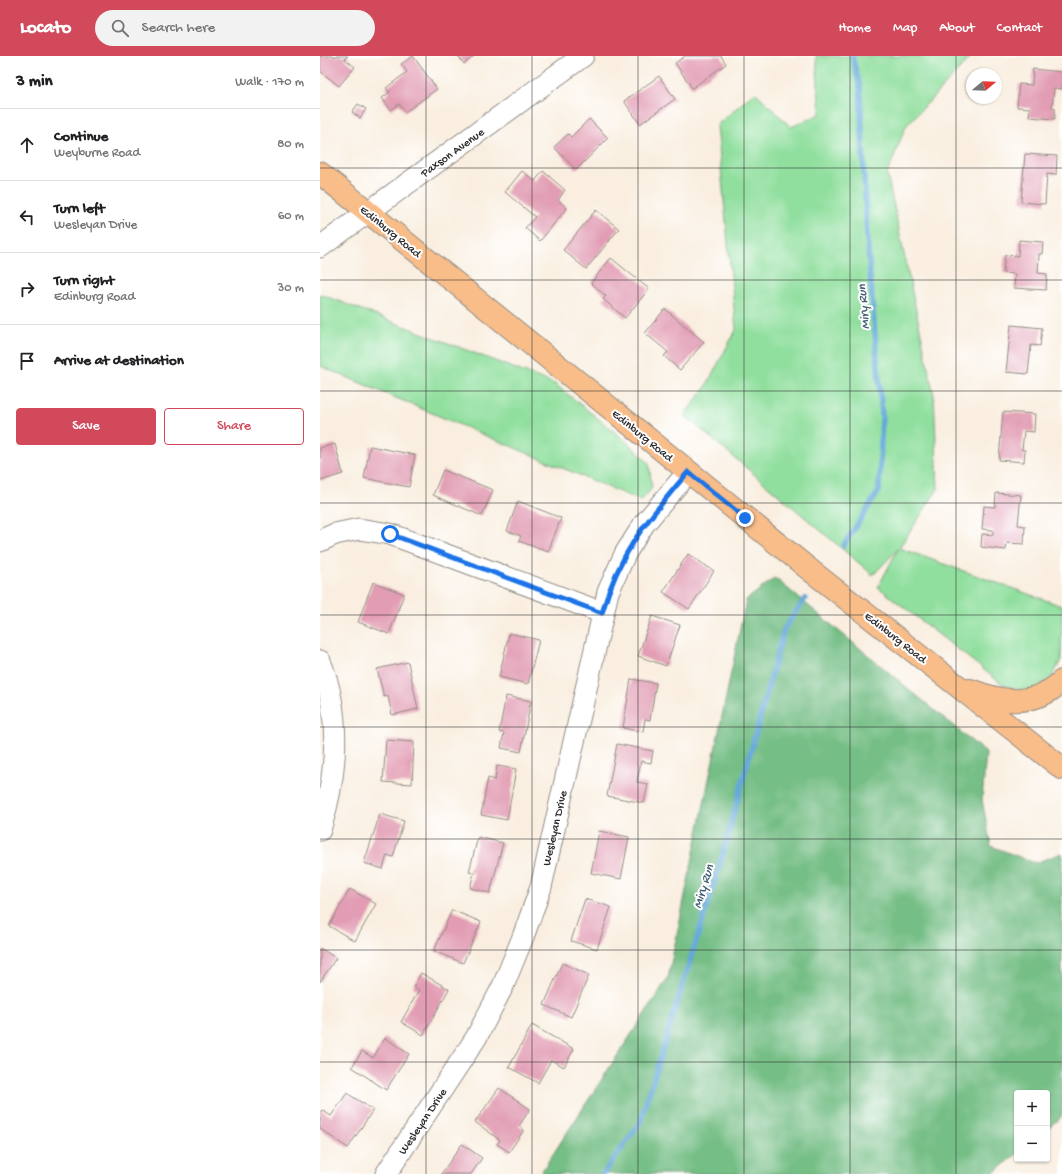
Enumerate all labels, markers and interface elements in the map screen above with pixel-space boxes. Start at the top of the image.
search box [95,10,375,46]
text: Locato [20,17,71,40]
icon: search [109,17,131,39]
text: Search here [141,19,215,37]
text: Home [839,20,871,37]
text: Map [893,20,917,37]
text: About [939,20,975,37]
text: Contact [997,20,1042,37]
north arrow [966,68,1002,104]
text: 3 min [16,72,53,92]
text: Walk · 170 m [235,75,304,90]
street label: Paxson Avenue [418,125,488,182]
text: Continue [54,128,108,146]
icon: ahead [16,134,38,156]
text: 80 m [277,137,304,152]
text: Weyburne Road [54,146,140,161]
text: Turn left [54,200,105,218]
street label: Edinburg Road [356,204,424,262]
icon: left [16,206,38,228]
text: 60 m [278,209,304,224]
text: Wesleyan Drive [54,218,137,233]
text: Turn right [54,272,114,290]
icon: right [16,278,38,300]
text: 30 m [278,281,304,296]
water label: Miry Run [855,283,874,330]
text: Edinburg Road [54,290,135,305]
icon: arrive [16,350,38,372]
text: Arrive at destination [54,352,184,370]
button: Save [16,408,156,445]
button: Share [164,408,304,445]
street label: Edinburg Road [608,408,676,466]
route end [736,509,754,527]
route start [381,525,399,543]
street label: Edinburg Road [861,610,929,668]
street label: Wesleyan Drive [540,789,572,867]
water label: Miry Run [691,862,718,910]
street label: Wesleyan Drive [396,1086,451,1158]
map controls [1014,1090,1050,1162]
button: + [1014,1090,1050,1126]
button: − [1014,1126,1050,1162]

